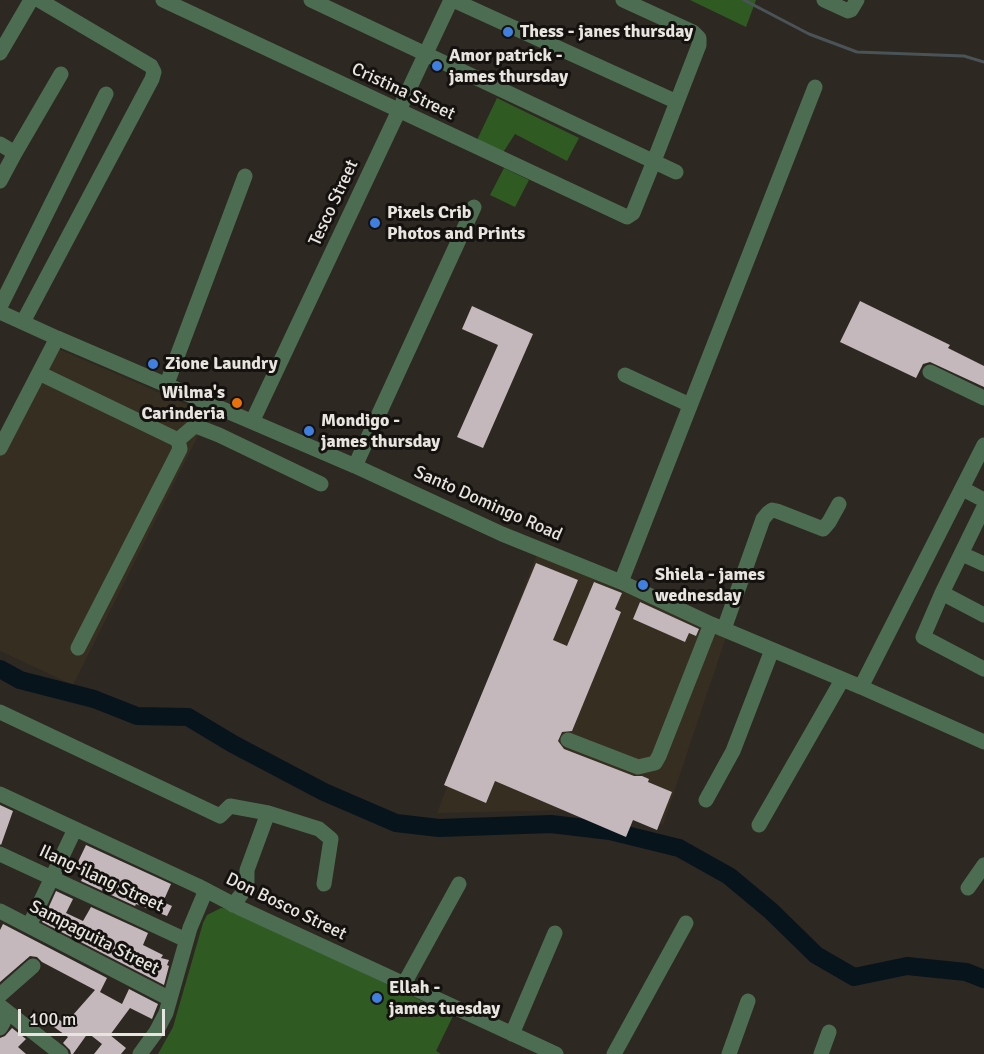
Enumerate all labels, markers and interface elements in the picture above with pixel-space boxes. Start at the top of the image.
place label: Thess - janes thursday [520,21,693,43]
marker: Thess - janes thursday [501,25,515,39]
place label: Amor patrick - james thursday [449,45,568,88]
street label: Cristina Street [348,59,458,125]
marker: Amor patrick - james thursday [430,59,444,73]
street label: Tesco Street [305,156,363,250]
place label: Pixels Crib Photos and Prints [387,202,525,244]
marker: Pixels Crib Photos and Prints [368,216,382,230]
place label: Zione Laundry [165,353,278,375]
marker: Zione Laundry [146,357,160,371]
place label: Wilma's Carinderia [141,382,225,424]
marker: Wilma's Carinderia [230,396,244,410]
place label: Mondigo - james thursday [321,410,440,452]
marker: Mondigo - james thursday [302,424,316,438]
street label: Santo Domingo Road [411,462,565,546]
place label: Shiela - james wednesday [655,564,765,606]
marker: Shiela - james wednesday [636,578,650,592]
street label: Ilang-ilang Street [35,841,167,917]
street label: Don Bosco Street [222,868,350,946]
street label: Sampaguita Street [26,896,162,980]
place label: Ellah - james tuesday [389,977,500,1020]
marker: Ellah - james tuesday [370,991,384,1005]
scale bar [21,997,168,1035]
text: 100 m [29,1008,76,1030]

